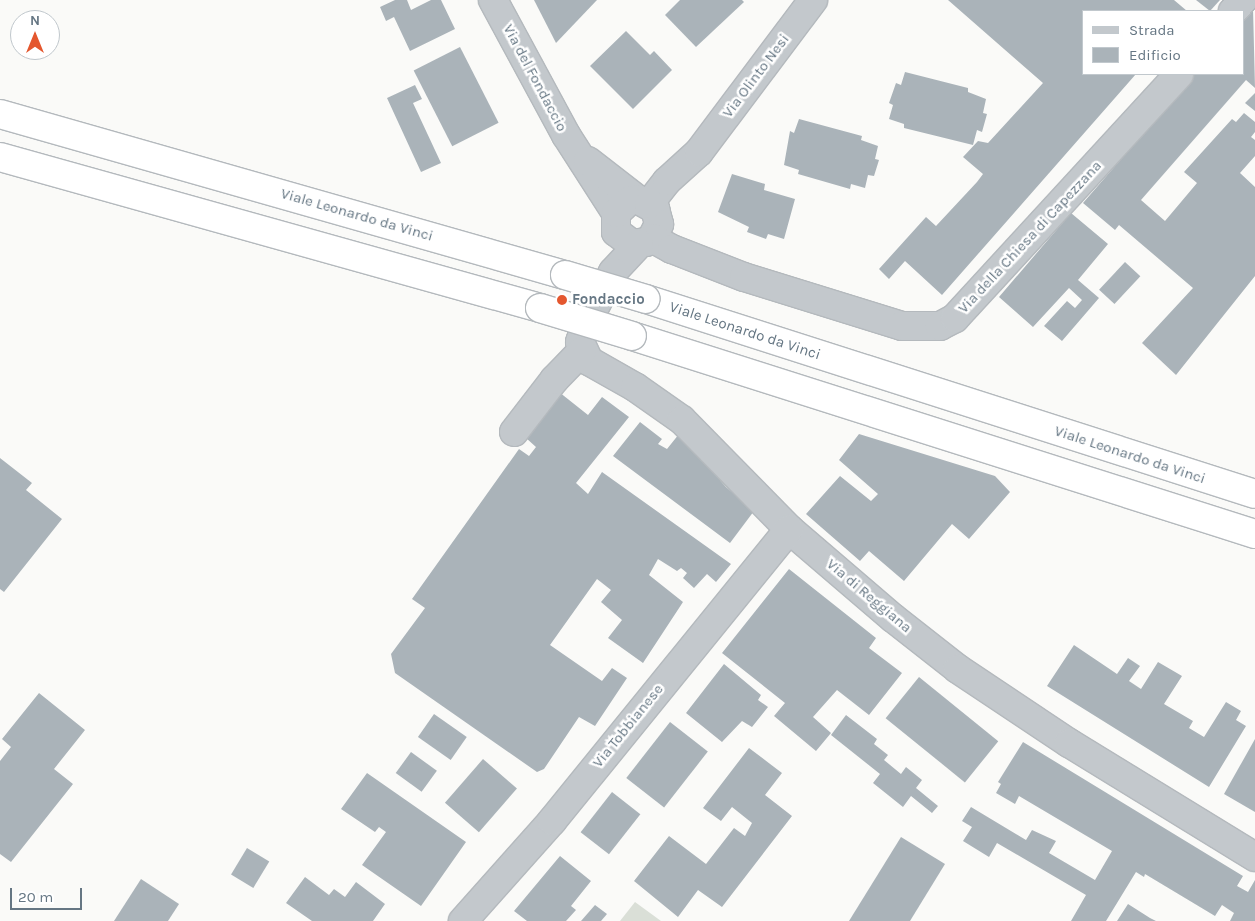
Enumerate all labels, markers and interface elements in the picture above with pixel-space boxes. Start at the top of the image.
north arrow [10,10,60,60]
legend [1082,10,1245,75]
text: N [30,12,40,29]
street label: Via del Fondaccio [499,21,571,135]
text: Strada [1129,21,1175,39]
street label: Via Olinto Nesi [719,31,793,121]
text: Edificio [1129,46,1181,64]
street label: Via della Chiesa di Capezzana [954,157,1106,317]
street label: Viale Leonardo da Vinci [279,185,435,245]
place label: Fondaccio [572,291,645,309]
marker: Fondaccio [556,294,568,306]
street label: Viale Leonardo da Vinci [667,298,823,364]
street label: Viale Leonardo da Vinci [1052,422,1208,488]
street label: Via di Reggiana [823,555,915,637]
street label: Via Tobbianese [589,681,667,771]
scale bar [12,878,85,910]
text: 20 m [18,888,53,906]

